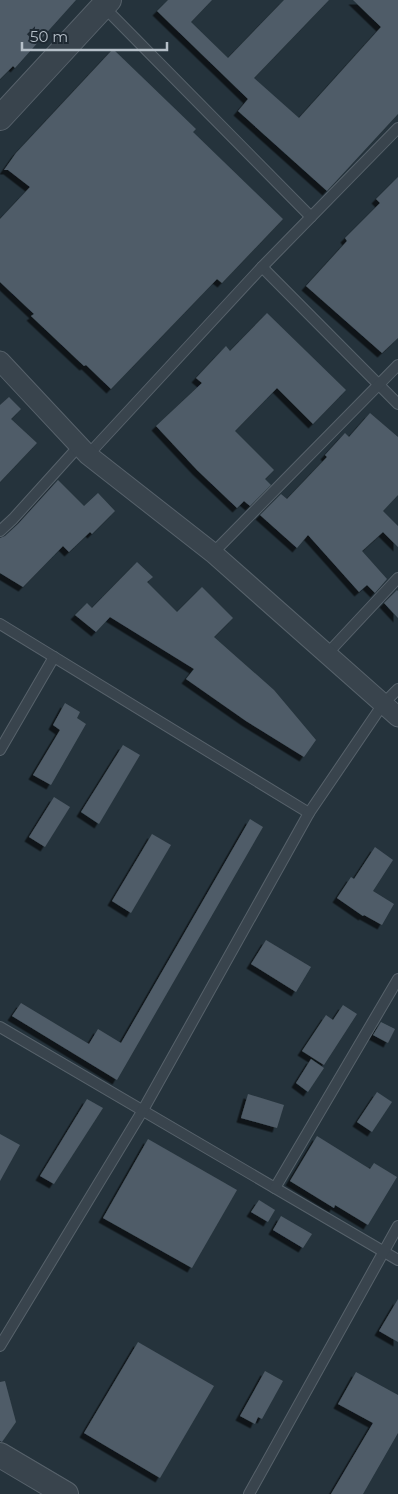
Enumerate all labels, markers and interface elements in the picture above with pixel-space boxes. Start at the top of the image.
scale bar [22,20,168,52]
text: 50 m [30,27,68,46]

